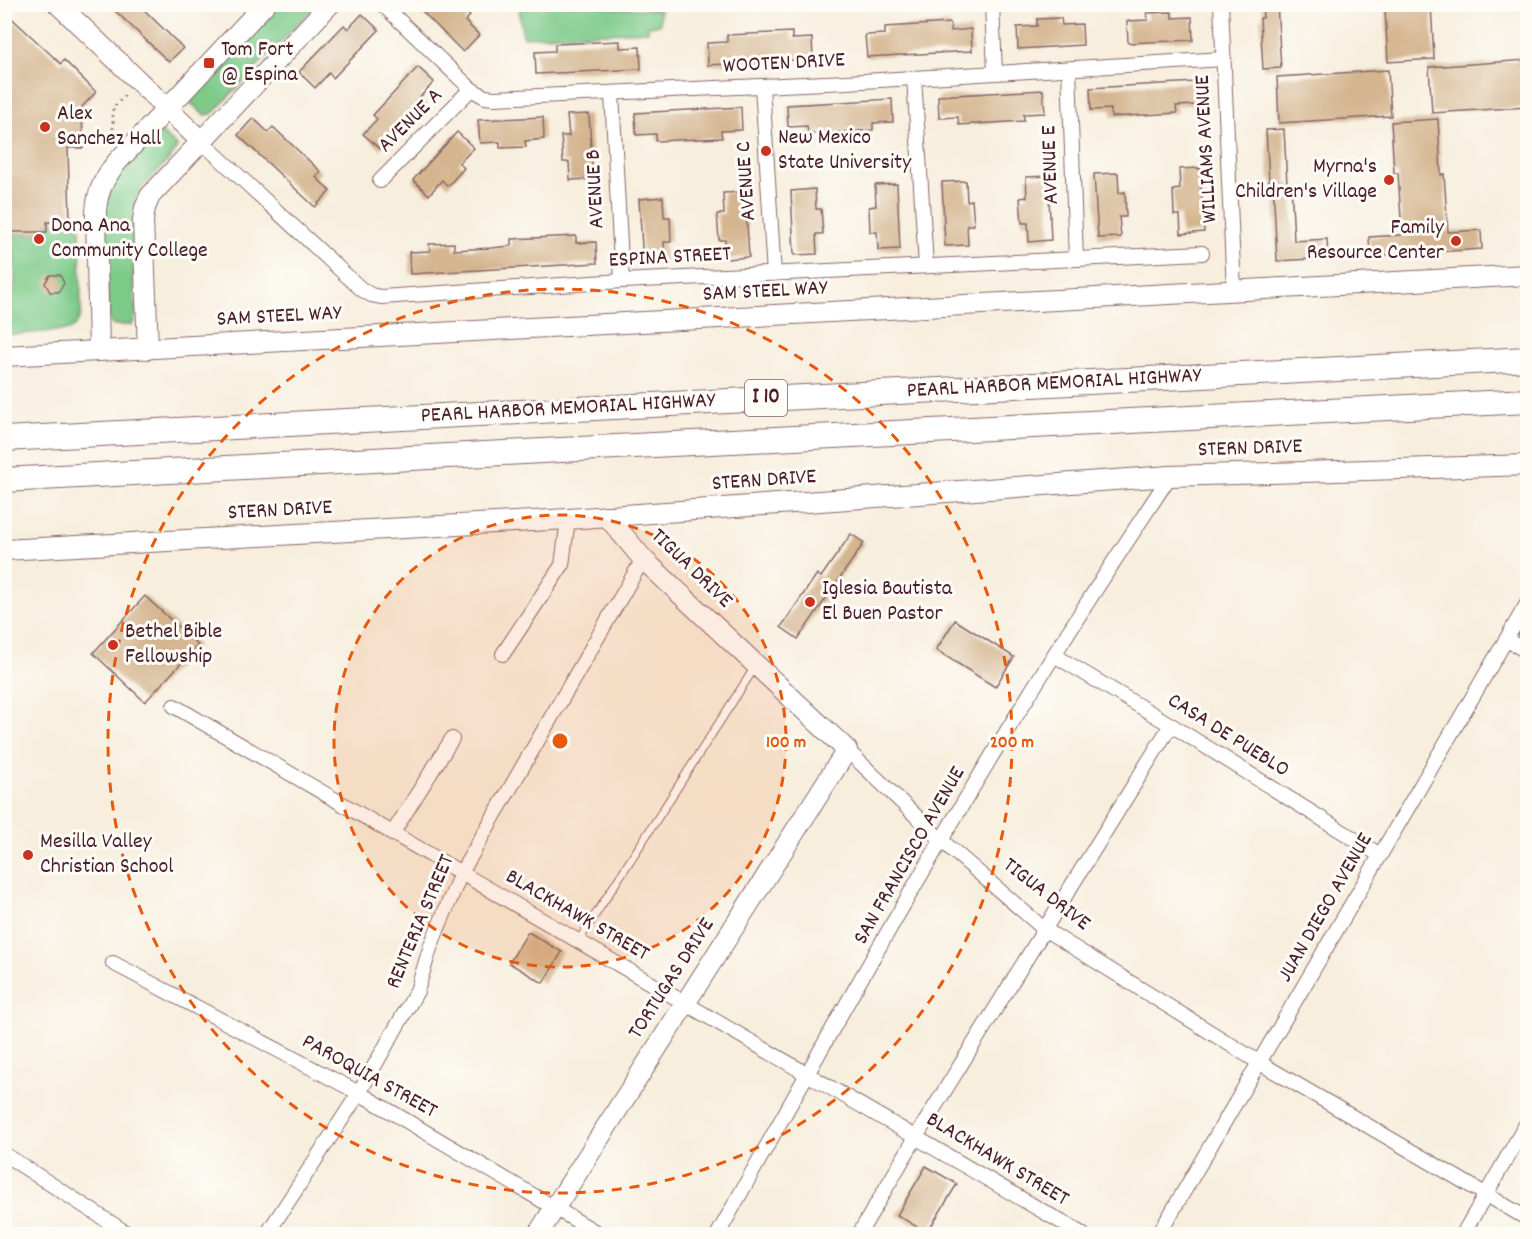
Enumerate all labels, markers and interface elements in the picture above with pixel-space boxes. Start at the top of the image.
place label: Tom Fort @ Espina [221,35,298,91]
street label: WOOTEN DRIVE [722,45,846,83]
marker: Tom Fort @ Espina [202,56,216,70]
street label: WILLIAMS AVENUE [1188,74,1226,224]
street label: AVENUE A [371,81,451,161]
place label: Alex Sanchez Hall [57,99,161,155]
marker: Alex Sanchez Hall [38,120,52,134]
place label: New Mexico State University [778,123,912,179]
street label: AVENUE E [1034,125,1068,205]
street label: AVENUE C [729,140,765,222]
marker: New Mexico State University [759,144,773,158]
street label: AVENUE B [578,148,614,230]
place label: Myrna's Children's Village [1235,152,1377,208]
marker: Myrna's Children's Village [1382,173,1396,187]
place label: Dona Ana Community College [51,211,208,267]
place label: Family Resource Center [1307,213,1445,269]
marker: Dona Ana Community College [32,232,46,246]
marker: Family Resource Center [1449,234,1463,248]
street label: ESPINA STREET [608,239,732,277]
street label: SAM STEEL WAY [702,273,829,311]
street label: SAM STEEL WAY [216,298,343,336]
street label: PEARL HARBOR MEMORIAL HIGHWAY [906,361,1203,407]
road number: I 10 [745,380,787,416]
street label: PEARL HARBOR MEMORIAL HIGHWAY [420,386,717,432]
street label: STERN DRIVE [1197,432,1303,466]
street label: STERN DRIVE [711,462,817,500]
street label: STERN DRIVE [227,493,333,529]
street label: TIGUA DRIVE [643,522,739,616]
place label: Iglesia Bautista El Buen Pastor [822,574,953,630]
marker: Iglesia Bautista El Buen Pastor [803,595,817,609]
place label: Bethel Bible Fellowship [125,617,222,673]
marker: Bethel Bible Fellowship [106,638,120,652]
street label: CASA DE PUEBLO [1161,686,1295,786]
centre of rings [550,731,570,751]
text: 100 m [766,731,806,756]
text: 200 m [990,731,1034,756]
street label: SAN FRANCISCO AVENUE [846,761,974,951]
place label: Mesilla Valley Christian School [40,827,174,883]
street label: JUAN DIEGO AVENUE [1271,828,1381,988]
marker: Mesilla Valley Christian School [21,848,35,862]
street label: RENTERIA STREET [379,850,463,994]
street label: TIGUA DRIVE [996,851,1096,939]
street label: BLACKHAWK STREET [499,862,655,970]
street label: TORTUGAS DRIVE [621,912,723,1046]
street label: PAROQUIA STREET [296,1027,443,1127]
street label: BLACKHAWK STREET [920,1105,1074,1215]

